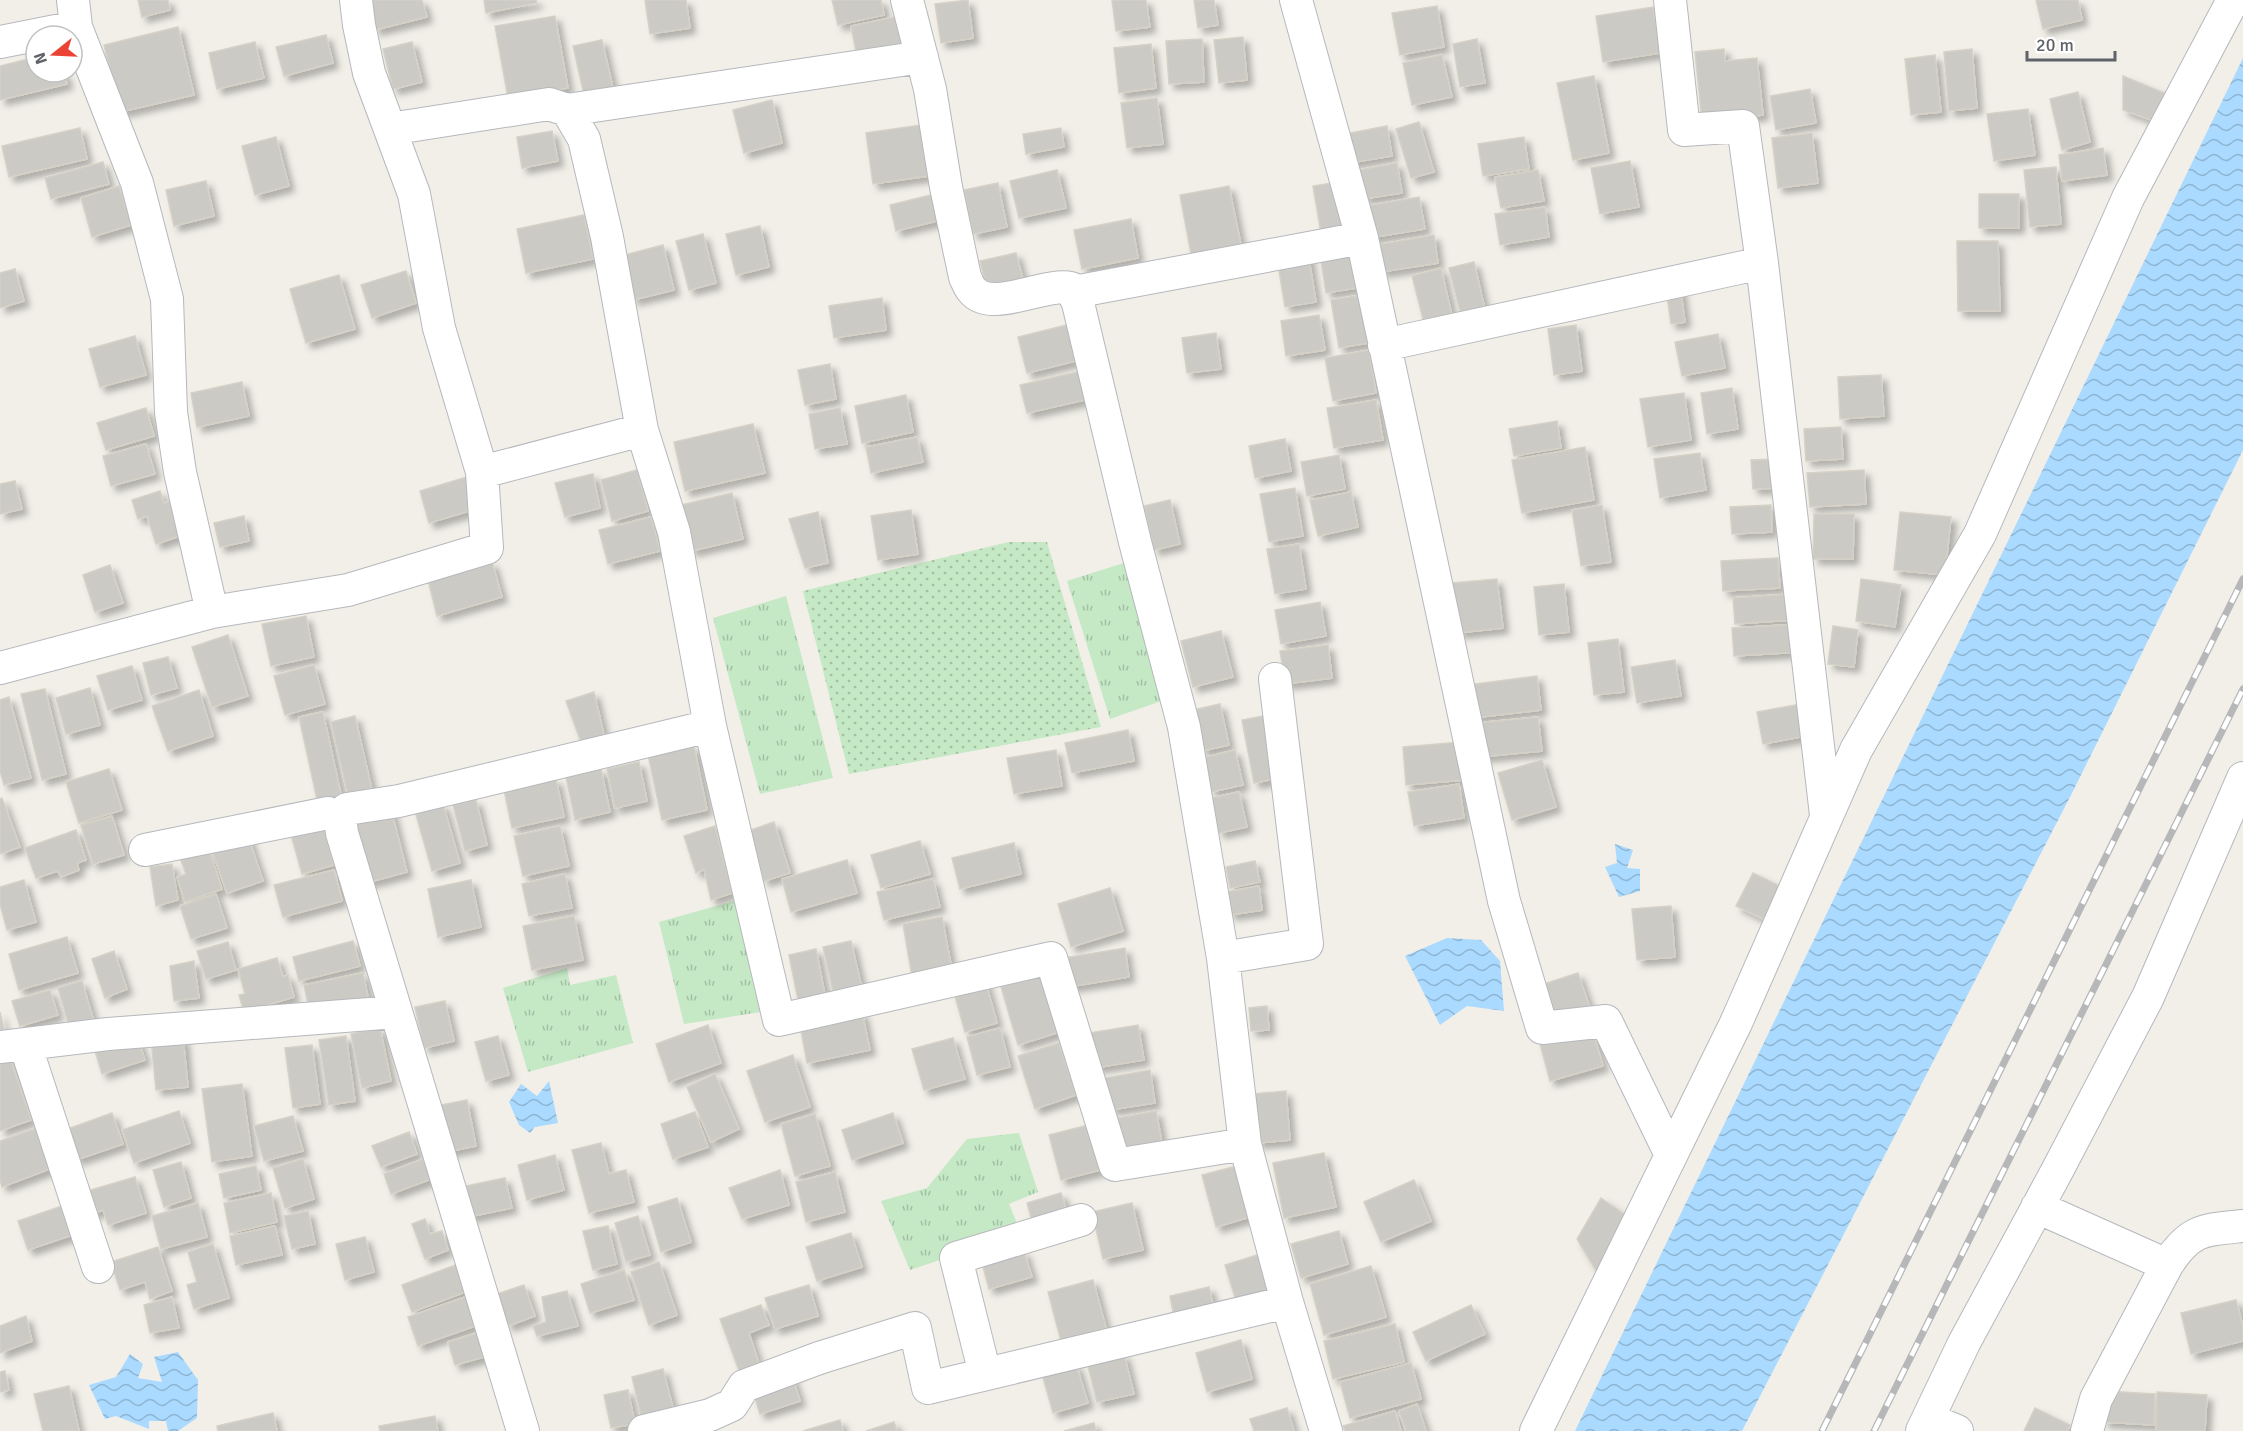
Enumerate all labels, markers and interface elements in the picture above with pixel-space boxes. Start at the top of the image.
north arrow [24,24,84,84]
scale bar [2027,24,2116,62]
text: 20 m [2036,34,2074,56]
text: N [29,50,52,67]

